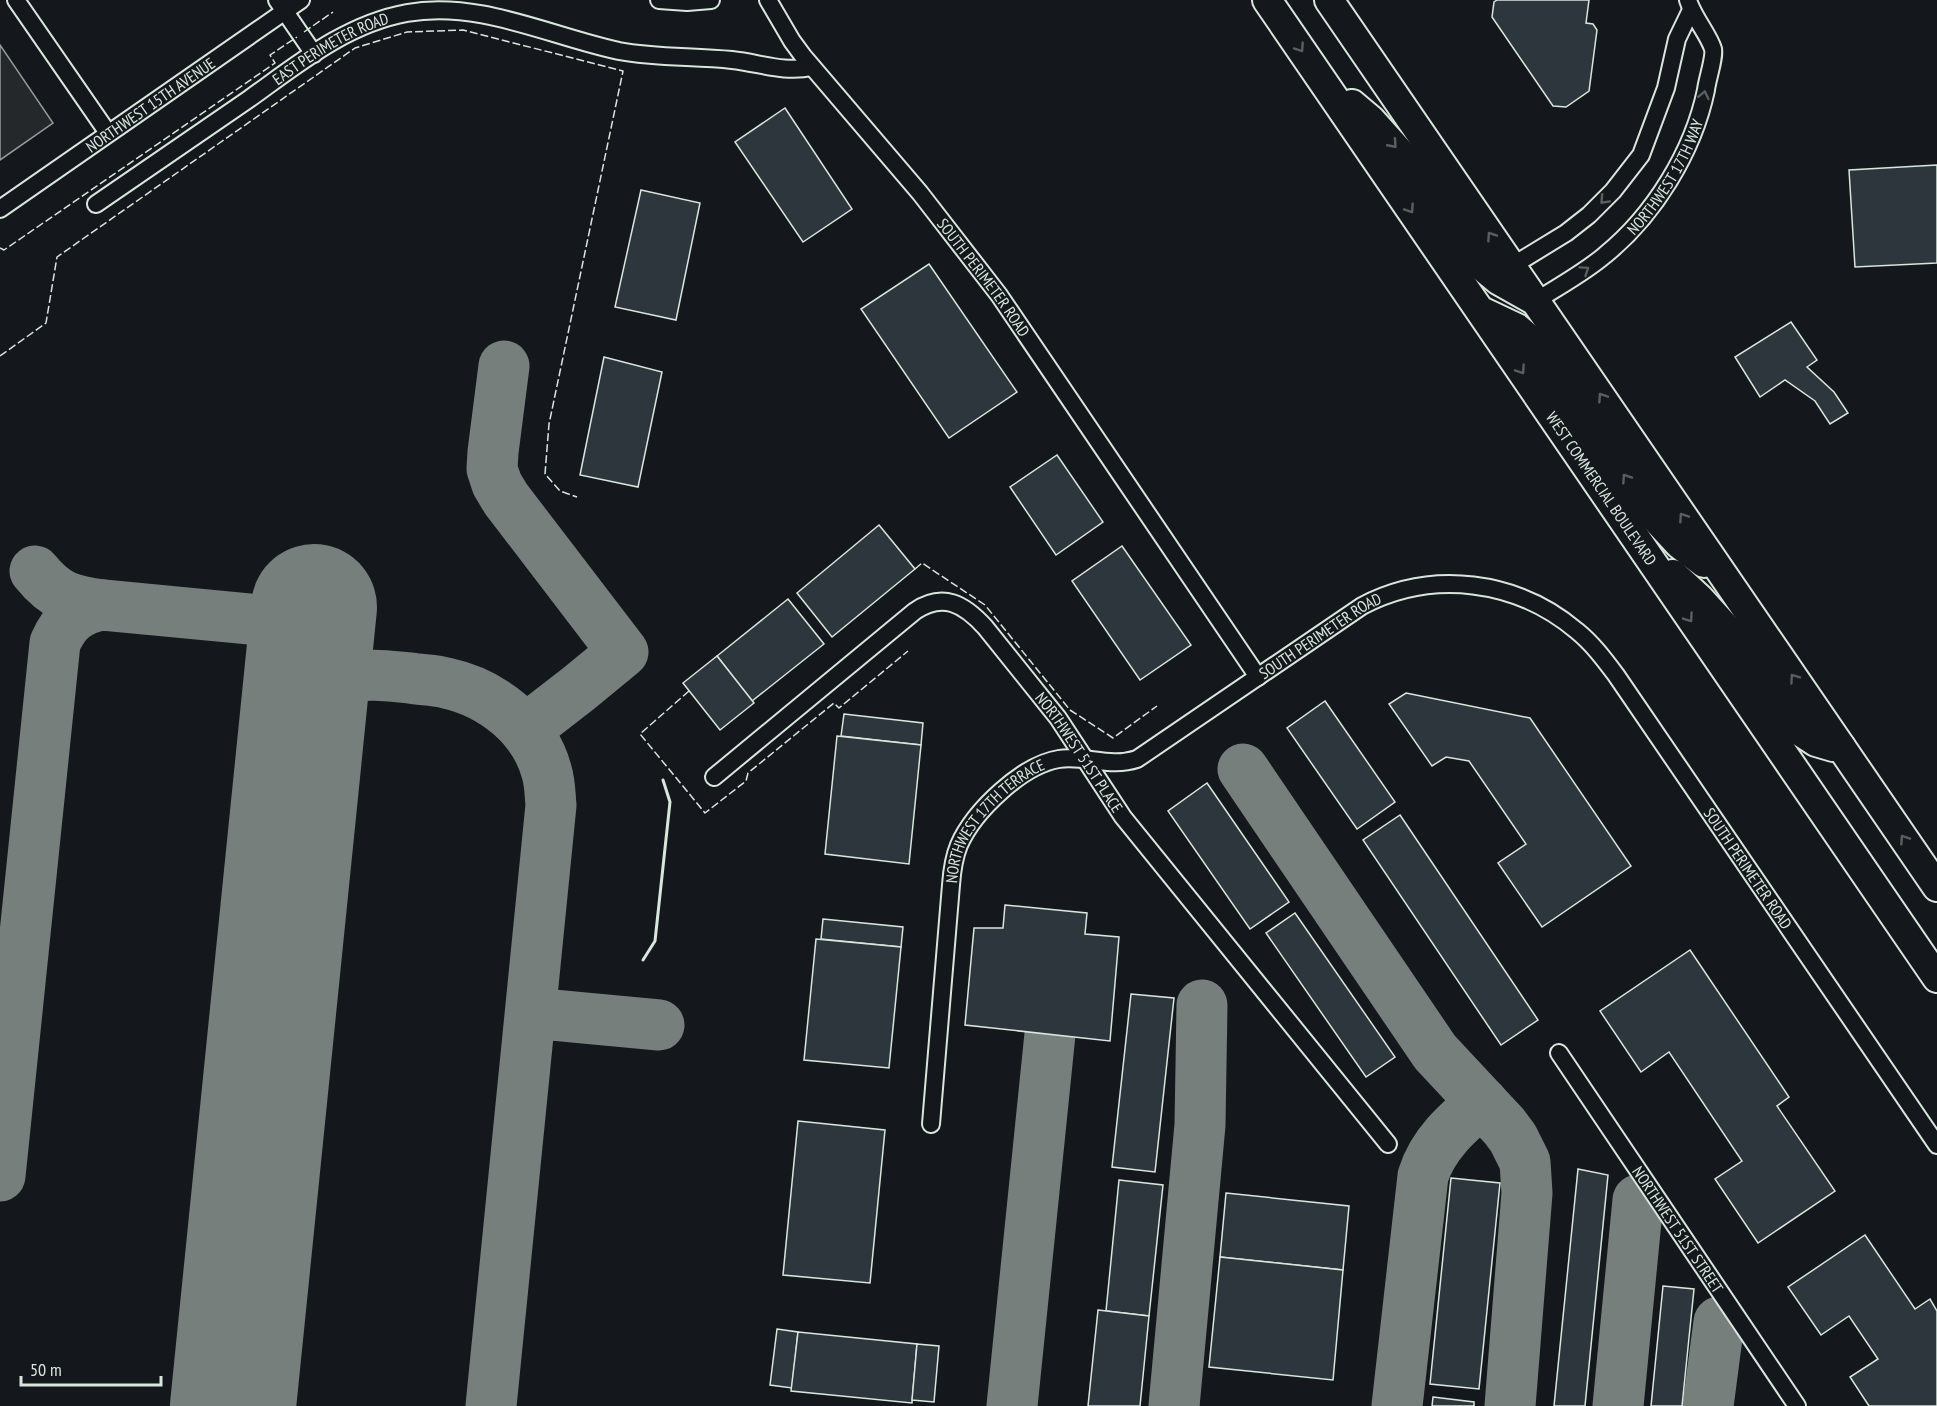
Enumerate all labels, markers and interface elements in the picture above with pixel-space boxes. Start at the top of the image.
street label: EAST PERIMETER ROAD [268,8,391,89]
one-way arrow [1293,42,1304,53]
street label: NORTHWEST 15TH AVENUE [82,53,219,156]
one-way arrow [1697,90,1710,100]
street label: NORTHWEST 17TH WAY [1622,116,1708,239]
one-way arrow [1386,137,1397,147]
one-way arrow [1600,194,1611,204]
one-way arrow [1403,203,1415,213]
street label: SOUTH PERIMETER ROAD [933,214,1034,340]
one-way arrow [1487,231,1498,242]
one-way arrow [1579,266,1590,277]
one-way arrow [1513,364,1525,374]
one-way arrow [1598,393,1609,404]
street label: WEST COMMERCIAL BOULEVARD [1542,408,1661,569]
one-way arrow [1622,474,1633,485]
one-way arrow [1679,513,1690,524]
street label: SOUTH PERIMETER ROAD [1255,588,1384,683]
one-way arrow [1682,612,1694,622]
one-way arrow [1790,674,1801,685]
street label: NORTHWEST 51ST PLACE [1031,688,1127,816]
street label: NORTHWEST 17TH TERRACE [941,754,1048,884]
street label: SOUTH PERIMETER ROAD [1700,804,1796,933]
one-way arrow [1900,835,1911,846]
street label: NORTHWEST 51ST STREET [1628,1162,1728,1297]
scale bar [21,1349,160,1387]
text: 50 m [30,1358,62,1381]

